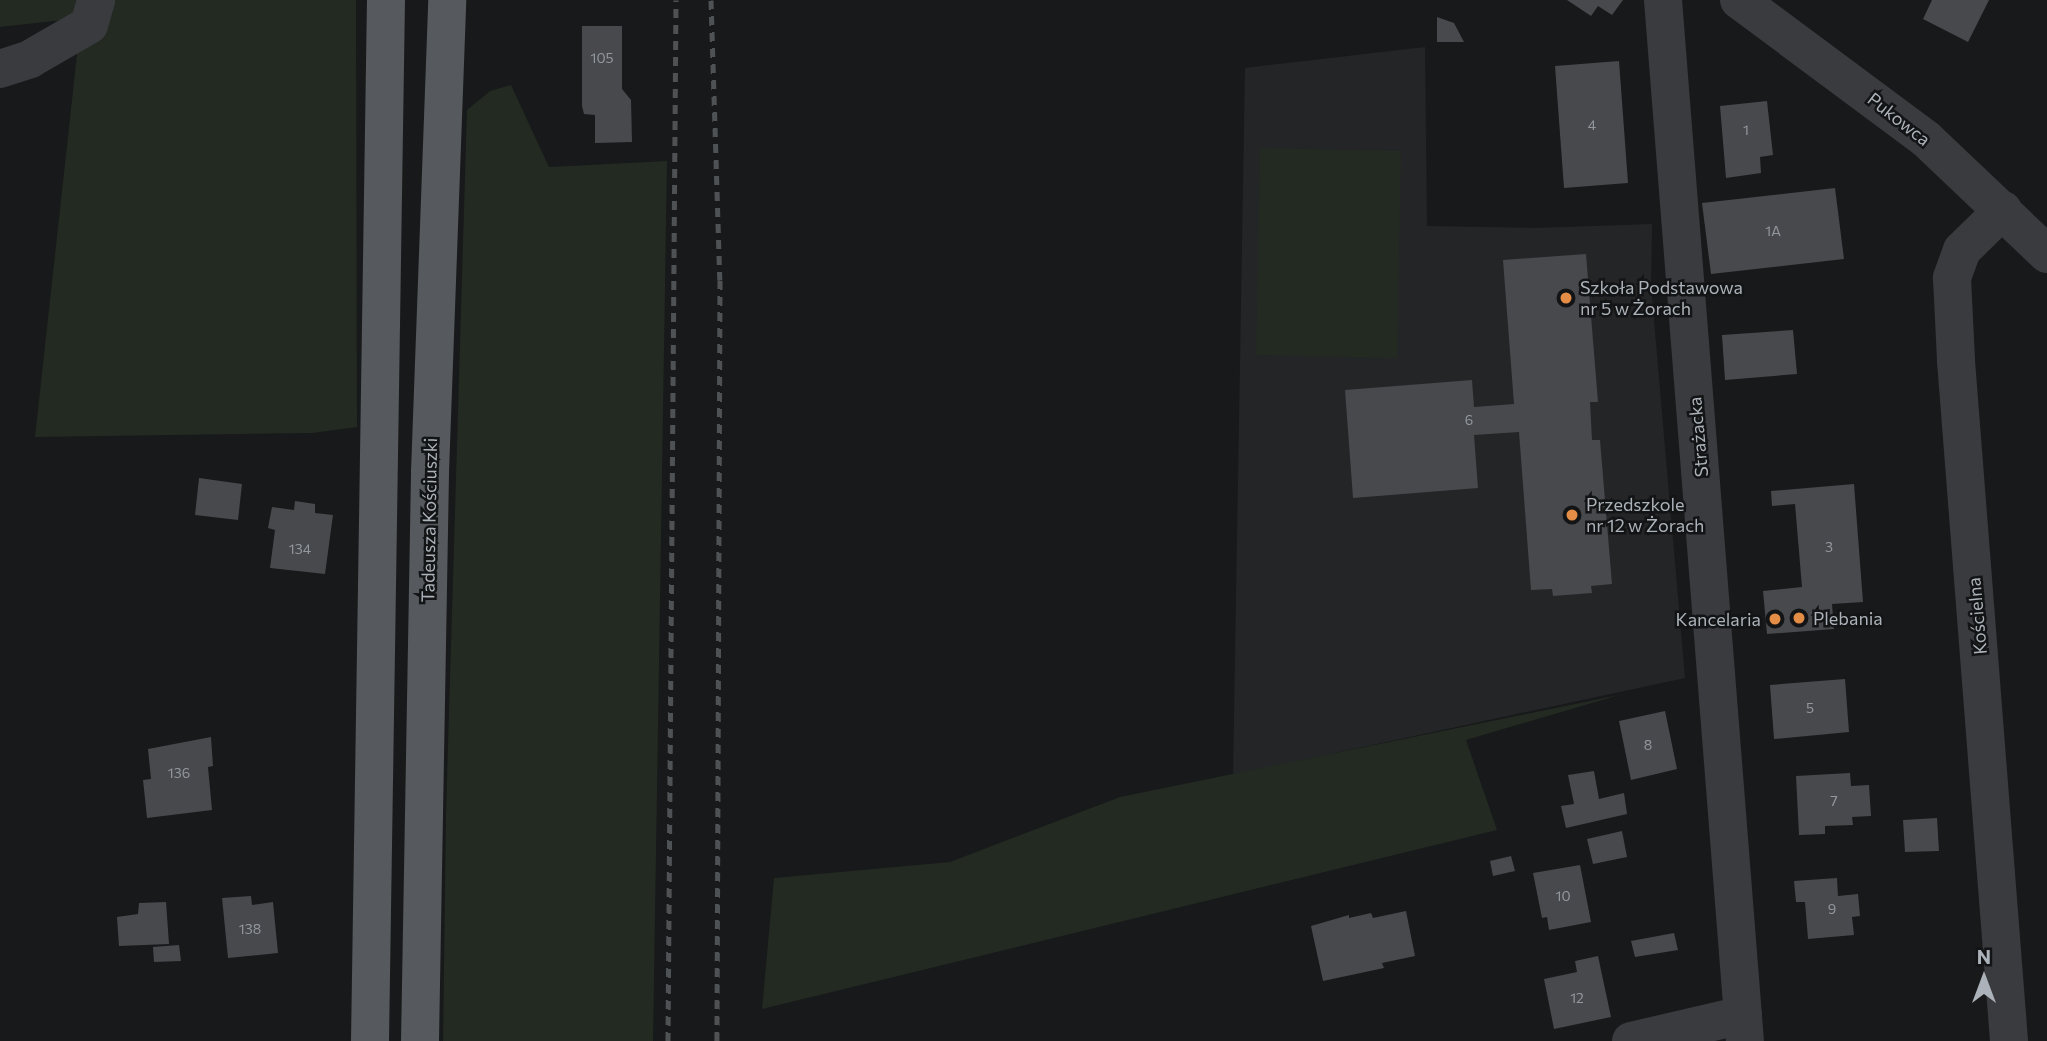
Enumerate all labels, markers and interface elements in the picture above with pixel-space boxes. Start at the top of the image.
house number: 105 [590,50,614,66]
street label: Pukowca [1863,88,1935,150]
house number: 4 [1588,117,1596,133]
house number: 1 [1743,122,1749,138]
house number: 1A [1765,223,1781,239]
place label: Szkoła Podstawowa nr 5 w Żorach [1580,277,1743,320]
marker: Szkoła Podstawowa nr 5 w Żorach [1558,290,1574,306]
street label: Strażacka [1684,396,1712,478]
house number: 6 [1465,412,1473,428]
street label: Tadeusza Kościuszki [417,438,441,602]
place label: Przedszkole nr 12 w Żorach [1586,494,1704,536]
marker: Przedszkole nr 12 w Żorach [1564,507,1580,523]
house number: 3 [1825,539,1833,555]
house number: 134 [289,541,311,557]
street label: Kościelna [1963,576,1991,656]
place label: Plebania [1813,607,1883,629]
place label: Kancelaria [1676,608,1761,630]
marker: Plebania [1791,610,1807,626]
marker: Kancelaria [1767,611,1783,627]
house number: 5 [1806,700,1814,716]
house number: 8 [1644,737,1652,753]
house number: 136 [168,765,190,781]
house number: 7 [1830,793,1838,809]
house number: 10 [1555,888,1571,904]
house number: 9 [1828,901,1836,917]
house number: 138 [239,921,261,937]
north arrow [1949,943,2019,1013]
text: N [1977,945,1991,968]
house number: 12 [1570,990,1584,1006]

